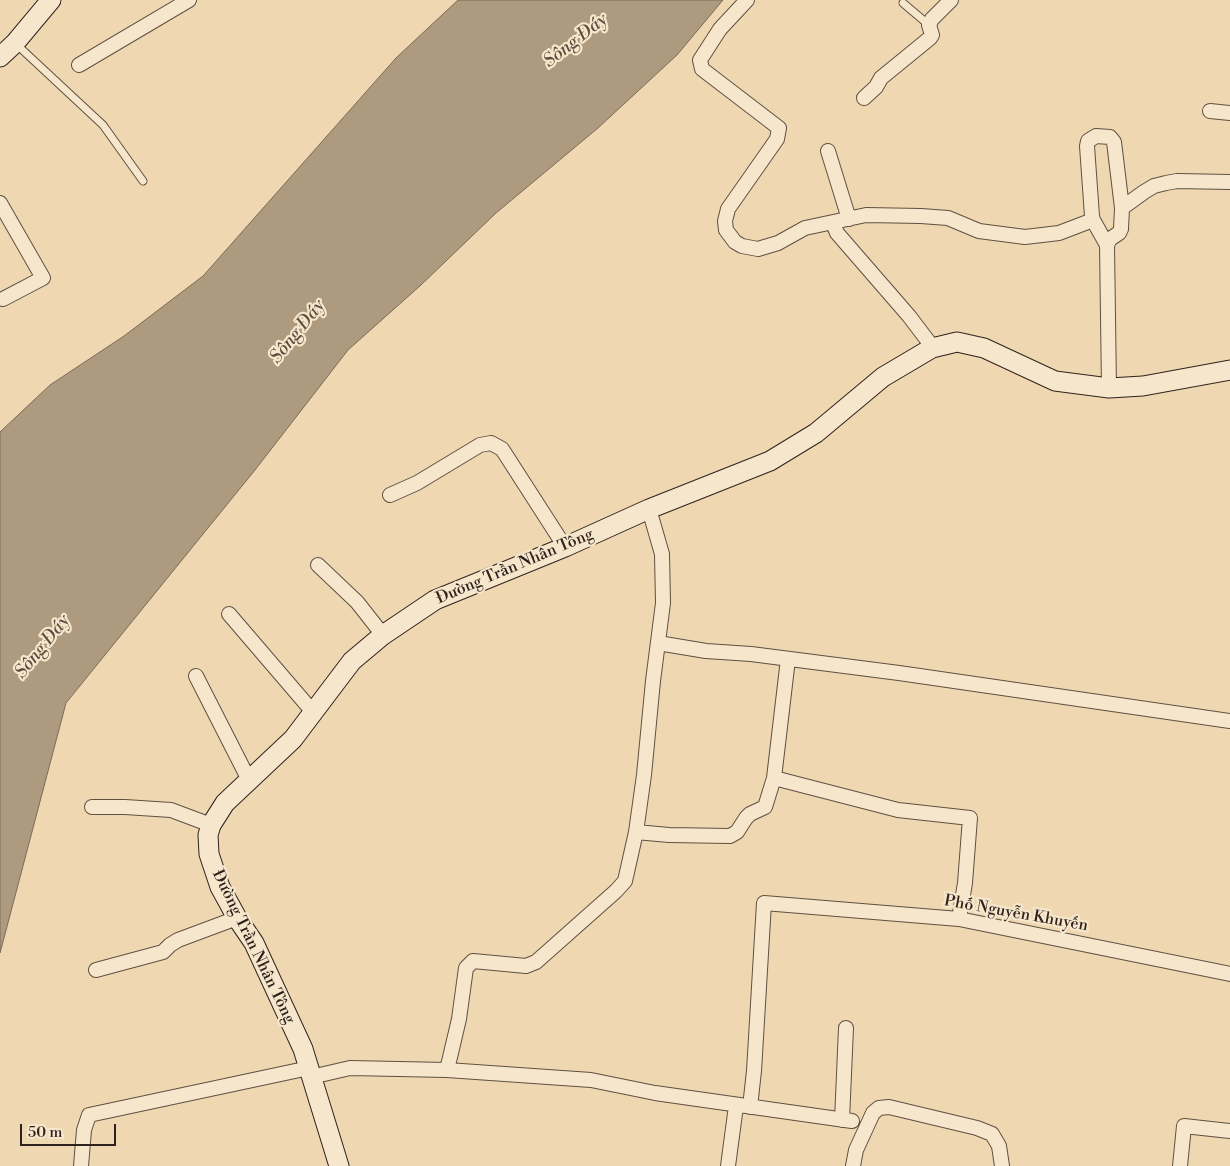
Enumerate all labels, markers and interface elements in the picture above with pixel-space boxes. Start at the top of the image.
water label: Sông Đáy [539,9,613,73]
water label: Sông Đáy [266,296,330,368]
street label: Đường Trần Nhân Tông [433,525,597,609]
water label: Sông Đáy [11,611,75,683]
street label: Đường Trần Nhân Tông [207,867,299,1027]
street label: Phố Nguyễn Khuyến [942,892,1090,936]
scale bar [22,1114,119,1146]
text: 50 m [28,1123,62,1142]

